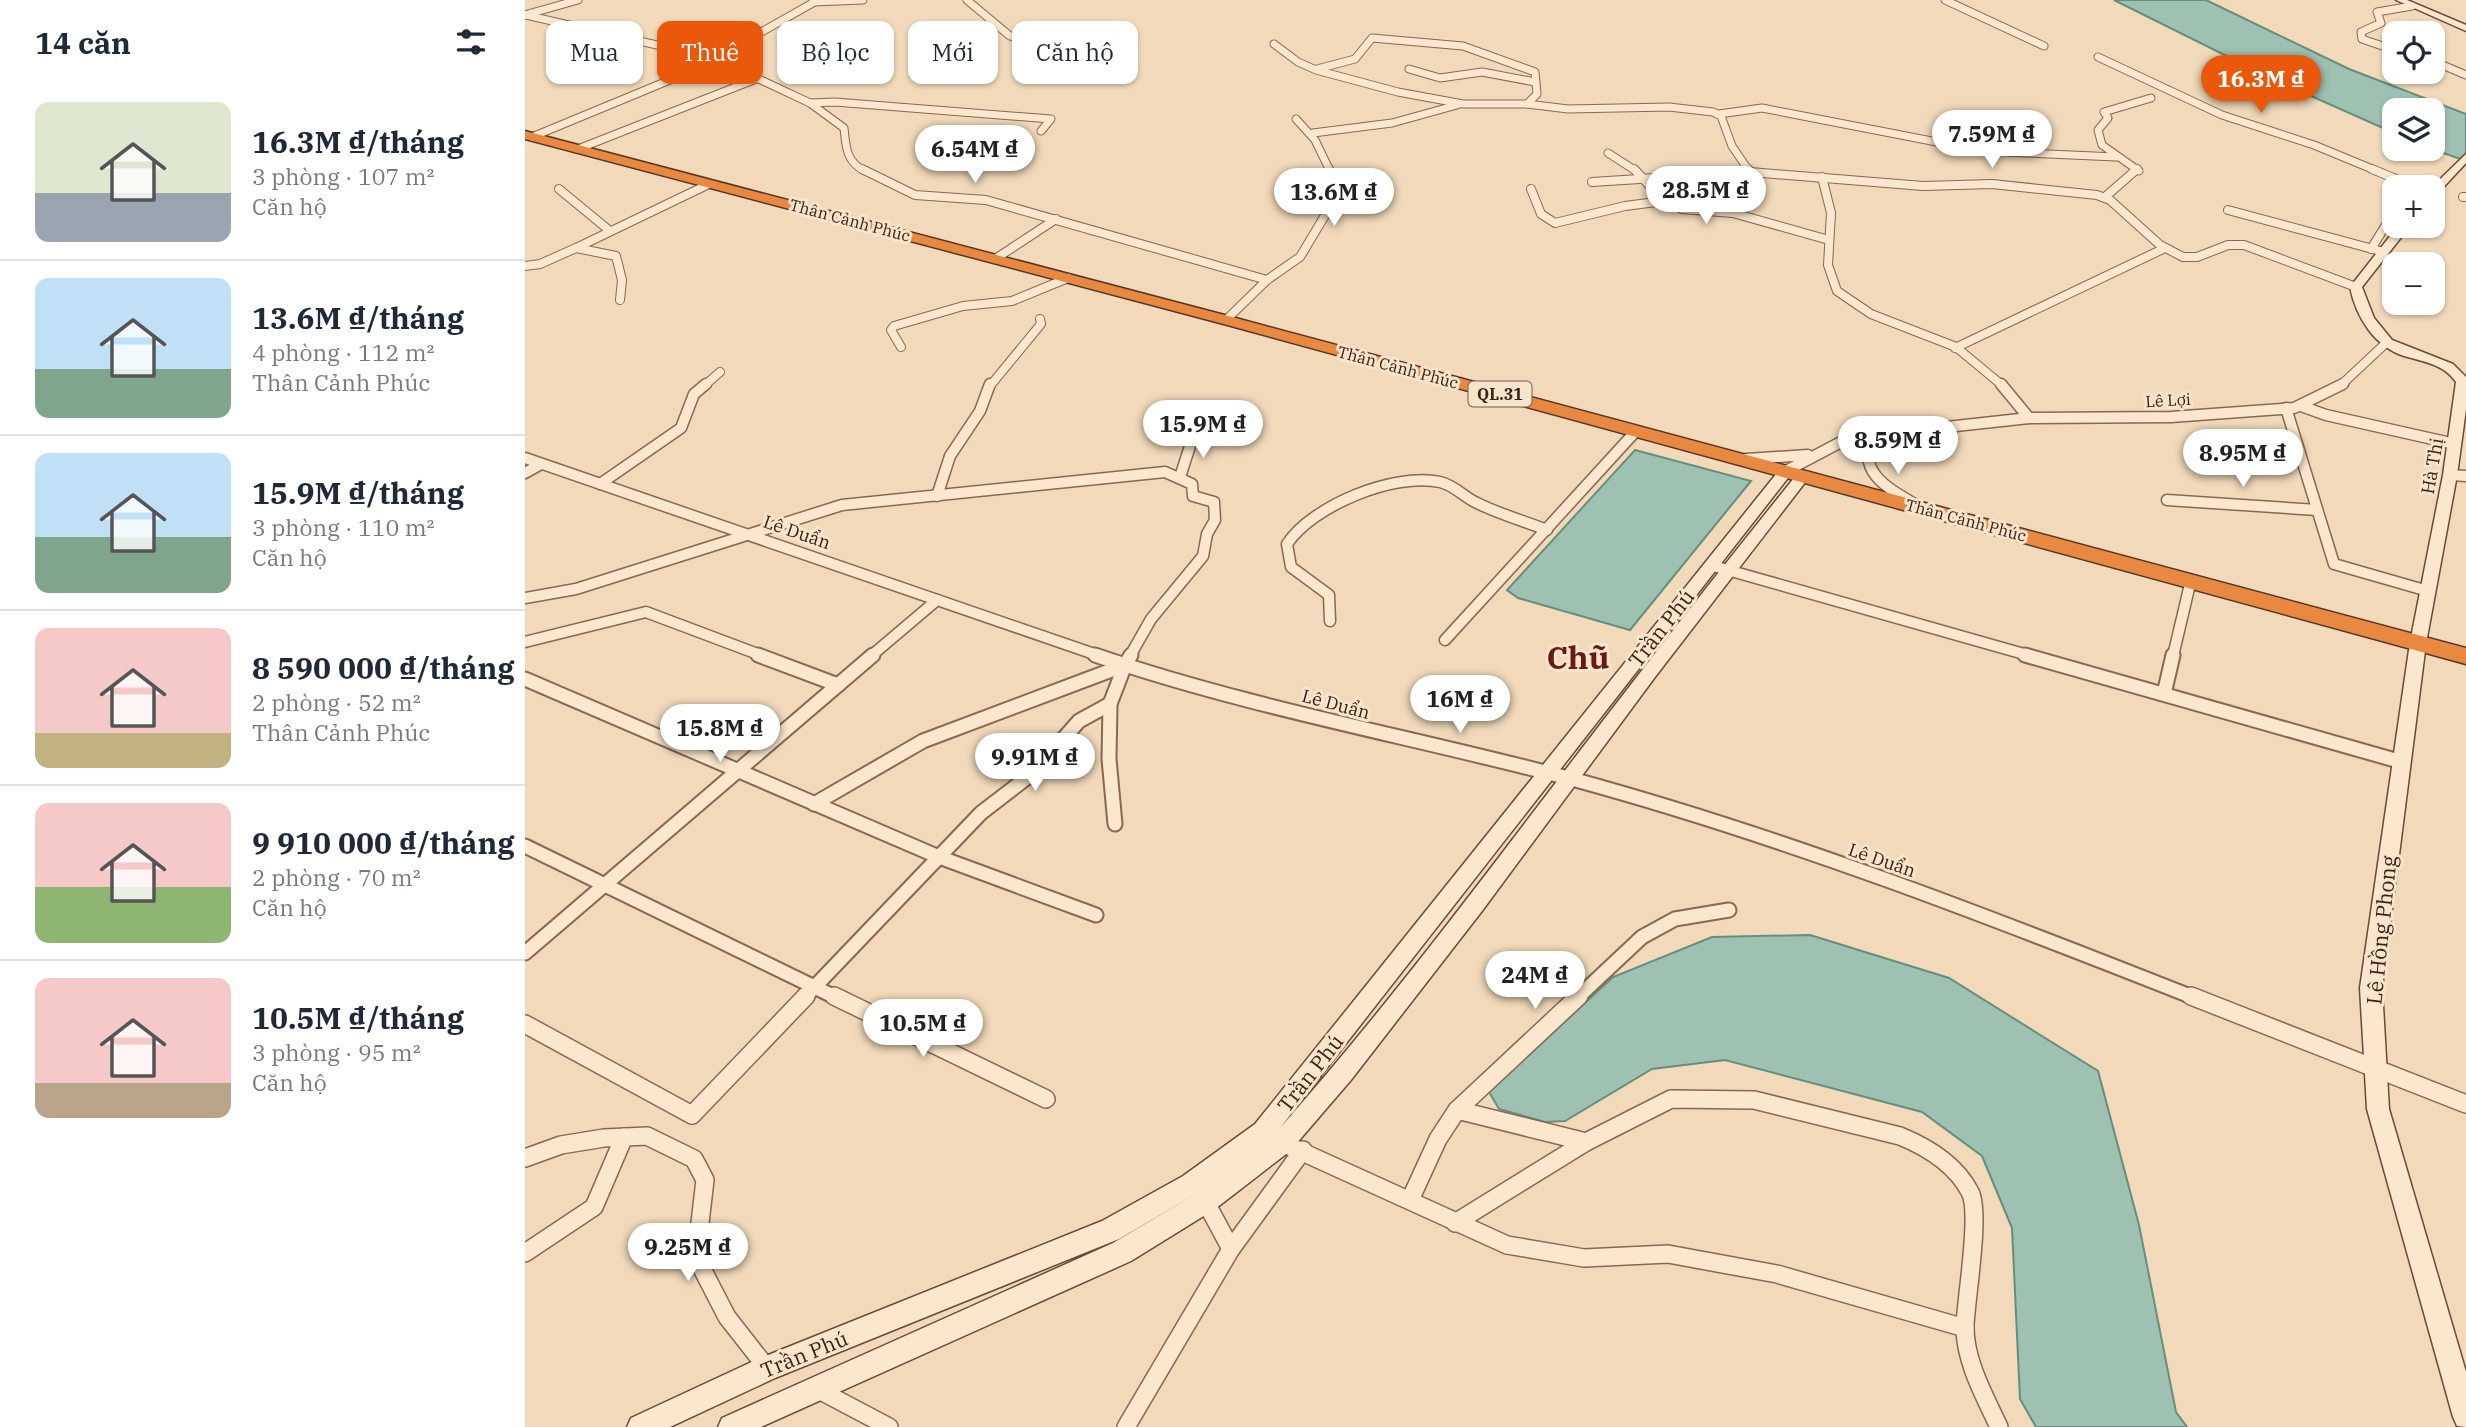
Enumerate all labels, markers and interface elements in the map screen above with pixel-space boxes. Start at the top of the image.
chip: Mua [546,21,643,84]
chip: Thuê [657,21,763,84]
chip: Bộ lọc [777,21,894,84]
chip: Mới [908,21,998,84]
chip: Căn hộ [1012,21,1138,84]
map controls [2382,21,2445,315]
button: locate [2382,21,2445,84]
text: 14 căn [35,23,131,62]
icon: filters [452,23,490,61]
pin: 16.3M ₫ [2196,55,2326,115]
text: 16.3M ₫ [2217,63,2305,93]
button: layers [2382,98,2445,161]
pin: 7.59M ₫ [1927,110,2057,170]
text: 7.59M ₫ [1948,118,2036,148]
text: 16.3M ₫/tháng [252,122,464,161]
pin: 6.54M ₫ [910,125,1040,185]
icon: home [91,130,175,214]
text: 6.54M ₫ [931,133,1019,163]
text: 3 phòng · 107 m² [252,161,435,191]
pin: 28.5M ₫ [1641,166,1771,226]
pin: 13.6M ₫ [1269,168,1399,228]
text: 28.5M ₫ [1662,174,1750,204]
button: + [2382,175,2445,238]
text: 13.6M ₫ [1290,176,1378,206]
text: Căn hộ [252,191,327,221]
street label: Thân Cảnh Phúc [787,194,913,246]
button: − [2382,252,2445,315]
text: 13.6M ₫/tháng [252,298,464,337]
icon: home [91,306,175,390]
text: 4 phòng · 112 m² [252,337,435,367]
street label: Thân Cảnh Phúc [1335,341,1461,393]
text: Thân Cảnh Phúc [252,367,430,397]
road number: QL.31 [1469,382,1531,406]
street label: Lê Lợi [2145,389,2191,411]
pin: 15.9M ₫ [1138,400,1268,460]
text: 15.9M ₫ [1159,408,1247,438]
pin: 8.59M ₫ [1833,416,1963,476]
text: 8.59M ₫ [1854,424,1942,454]
pin: 8.95M ₫ [2178,430,2308,489]
street label: Hà Thị [2416,436,2448,496]
text: 8.95M ₫ [2199,437,2287,467]
text: 15.9M ₫/tháng [252,473,464,512]
icon: home [91,481,175,565]
street label: Thân Cảnh Phúc [1903,494,2029,546]
street label: Lê Duẩn [760,510,834,554]
text: 3 phòng · 110 m² [252,512,435,542]
text: Căn hộ [252,542,327,572]
street label: Trần Phú [1622,583,1700,673]
district label: Chũ [1547,636,1609,678]
text: 8 590 000 ₫/tháng [252,648,515,687]
icon: home [91,656,175,740]
pin: 16M ₫ [1411,676,1509,735]
text: 16M ₫ [1426,683,1494,713]
street label: Lê Duẩn [1299,684,1373,724]
text: 2 phòng · 52 m² [252,687,421,717]
pin: 15.8M ₫ [655,704,785,764]
text: 15.8M ₫ [676,712,764,742]
text: Thân Cảnh Phúc [252,717,430,747]
pin: 9.91M ₫ [970,734,1100,793]
text: 9.91M ₫ [991,741,1079,771]
text: 9 910 000 ₫/tháng [252,823,515,862]
icon: home [91,831,175,915]
street label: Lê Duẩn [1845,838,1919,882]
street label: Lê Hồng Phong [2359,854,2403,1006]
text: 2 phòng · 70 m² [252,862,421,892]
text: Căn hộ [252,892,327,922]
pin: 24M ₫ [1486,951,1584,1011]
text: 24M ₫ [1501,959,1569,989]
text: 10.5M ₫/tháng [252,998,464,1037]
pin: 10.5M ₫ [858,1000,988,1059]
icon: home [91,1006,175,1090]
text: 10.5M ₫ [879,1007,967,1037]
street label: Trần Phú [1271,1028,1349,1118]
text: 3 phòng · 95 m² [252,1037,421,1067]
text: Căn hộ [252,1067,327,1097]
pin: 9.25M ₫ [623,1224,753,1283]
text: 9.25M ₫ [644,1231,732,1261]
street label: Trần Phú [756,1324,852,1384]

